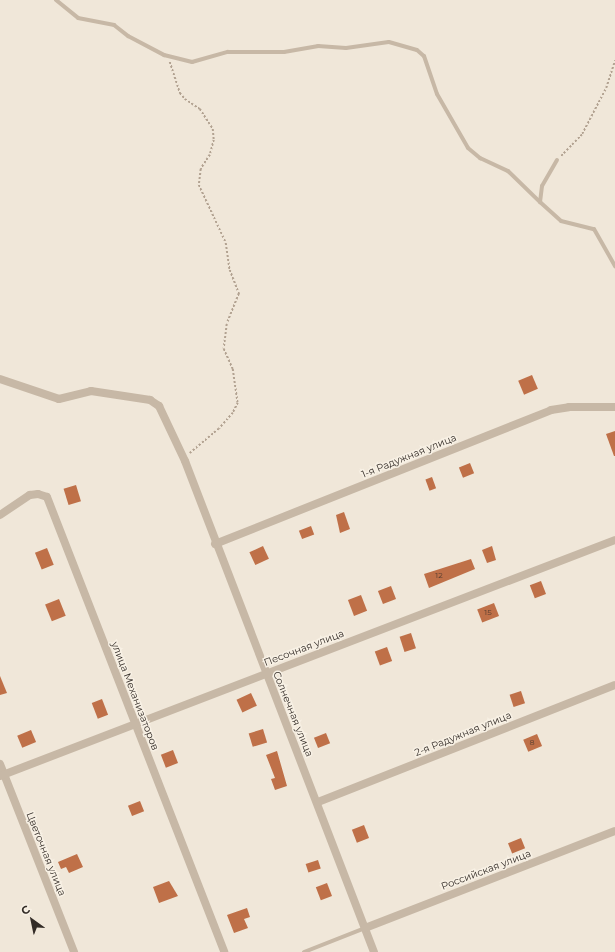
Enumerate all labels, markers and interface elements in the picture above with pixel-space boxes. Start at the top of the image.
street label: 1-я Радужная улица [360,431,458,481]
house number: 12 [435,571,443,581]
house number: 15 [484,608,492,618]
street label: Песочная улица [262,627,346,669]
street label: улица Механизаторов [109,640,161,752]
street label: Солнечная улица [270,670,316,758]
street label: 2-я Радужная улица [413,709,513,759]
house number: 8 [529,738,535,748]
street label: Цветочная улица [24,810,68,898]
street label: Российская улица [439,847,533,893]
north arrow [12,900,52,940]
text: С [18,902,33,918]

